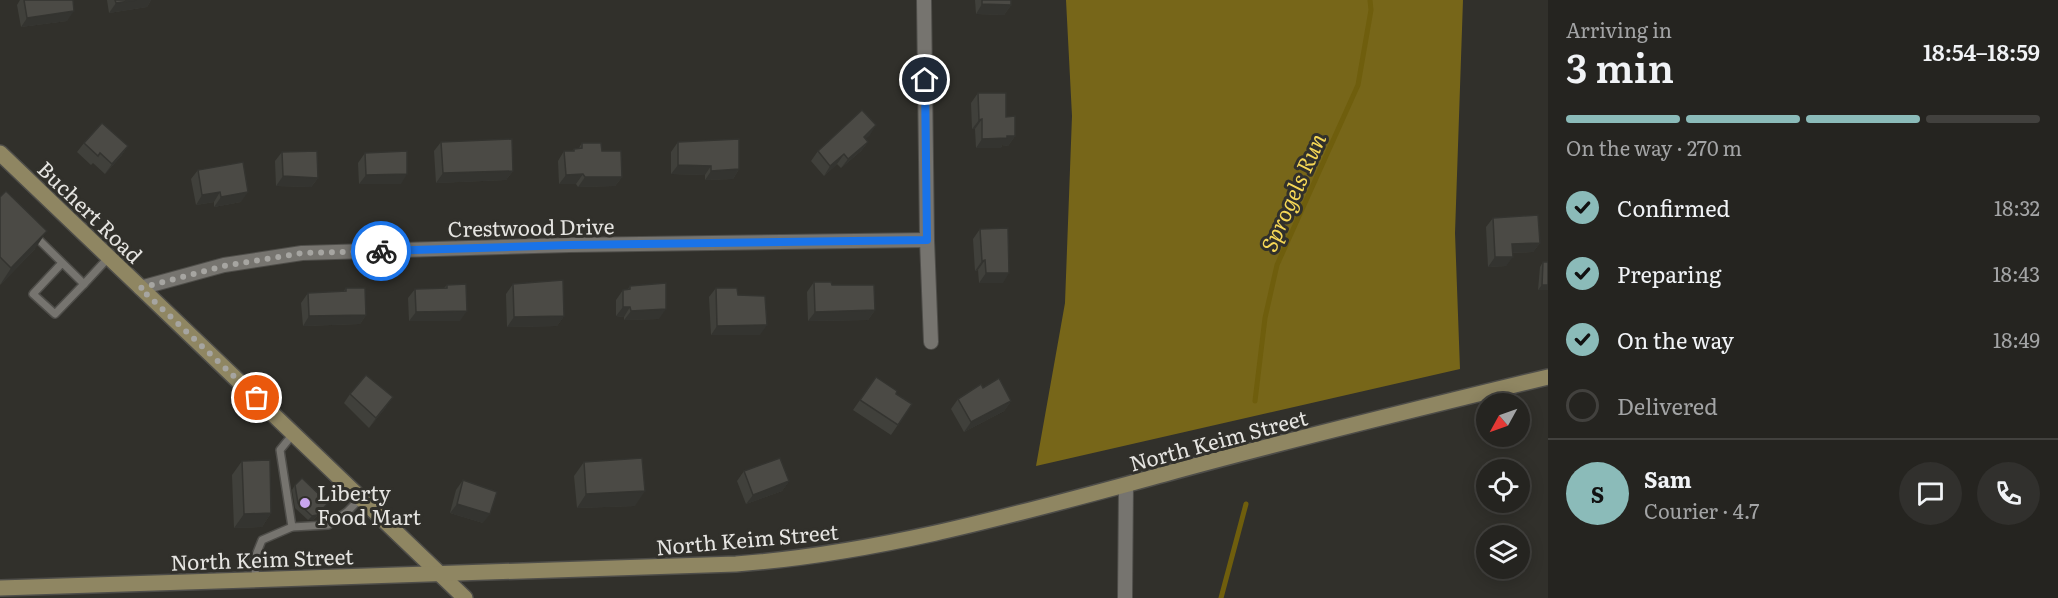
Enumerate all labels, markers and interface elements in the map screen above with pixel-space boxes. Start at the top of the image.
text: Arriving in [1566,14,1672,44]
text: 18:54–18:59 [1923,35,2040,68]
text: 3 min [1566,37,1674,95]
pin [899,54,950,105]
icon: home [908,63,941,96]
water label: Sprogels Run [1251,127,1333,257]
text: On the way · 270 m [1566,132,1742,162]
street label: Buchert Road [31,153,151,269]
icon: check [1566,191,1599,224]
text: Confirmed [1617,191,1730,224]
text: 18:32 [1994,192,2040,222]
street label: Crestwood Drive [447,209,615,243]
courier [351,221,411,281]
icon: bike [365,235,398,268]
icon: check [1566,257,1599,290]
text: Preparing [1617,257,1721,290]
text: 18:43 [1993,258,2040,288]
icon: check [1566,323,1599,356]
text: On the way [1617,323,1734,356]
text: 18:49 [1993,324,2040,354]
pin [231,372,282,423]
icon: bag [240,381,273,414]
text: Delivered [1617,389,1718,422]
north arrow [1476,393,1530,447]
map controls [1476,393,1530,579]
street label: North Keim Street [1126,400,1311,478]
button: locate [1476,459,1530,513]
text: Sam [1644,462,1692,495]
button: chat [1899,462,1962,525]
button: phone [1977,462,2040,525]
place label: Liberty Food Mart [317,476,421,531]
text: S [1591,477,1604,510]
text: Courier · 4.7 [1644,495,1759,525]
marker: Liberty Food Mart [298,496,312,510]
street label: North Keim Street [654,515,840,561]
button: layers [1476,525,1530,579]
street label: North Keim Street [170,539,355,577]

